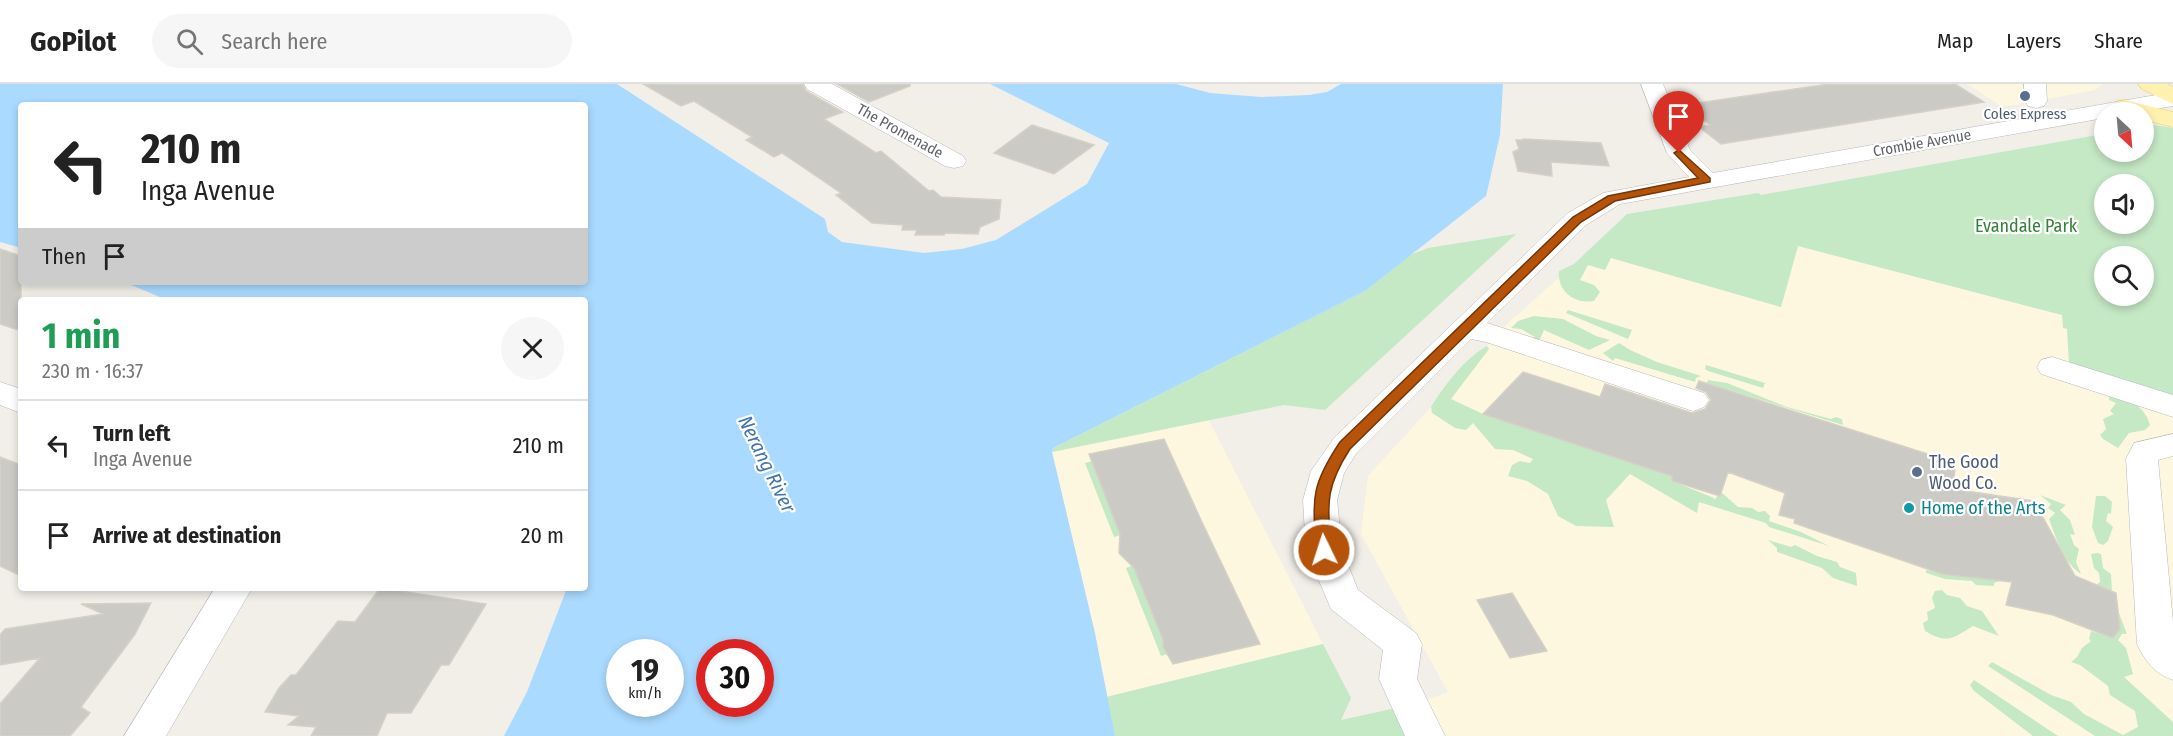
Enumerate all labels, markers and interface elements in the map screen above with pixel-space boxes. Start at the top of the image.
search box [152,14,572,68]
text: GoPilot [30,25,116,58]
icon: search [173,25,206,58]
text: Search here [221,28,327,55]
text: Map [1937,28,1973,54]
text: Layers [2006,28,2061,54]
text: Share [2094,28,2143,54]
marker: Coles Express [2018,89,2032,103]
pin [1653,91,1704,153]
street label: The Promenade [854,100,946,162]
icon: arrive [1662,100,1695,133]
north arrow [2094,102,2154,162]
map controls [2094,102,2154,306]
place label: Coles Express [1984,105,2066,123]
text: 210 m [141,124,241,174]
icon: left [42,126,120,204]
street label: Crombie Avenue [1871,126,1973,160]
button: sound [2094,174,2154,234]
text: Inga Avenue [141,175,275,207]
park label: Evandale Park [1975,215,2078,237]
icon: arrive [98,240,131,273]
text: Then [42,243,86,270]
button: search [2094,246,2154,306]
text: 1 min [42,314,120,358]
button: close [501,317,564,380]
text: 230 m · 16:37 [42,359,143,383]
water label: Nerang River [733,412,801,517]
text: Turn left [93,420,171,447]
icon: left [42,429,75,462]
text: 210 m [513,432,564,459]
text: Inga Avenue [93,447,192,471]
place label: The Good Wood Co. [1929,451,1999,494]
marker: The Good Wood Co. [1910,465,1924,479]
place label: Home of the Arts [1921,497,2046,519]
marker: Home of the Arts [1902,501,1916,515]
position arrow [1292,518,1356,582]
icon: arrive [42,519,75,552]
text: Arrive at destination [93,522,281,549]
text: 20 m [521,522,564,549]
speed limit sign: 30 [696,639,774,717]
text: 19 [631,653,659,689]
text: km/h [628,684,662,702]

